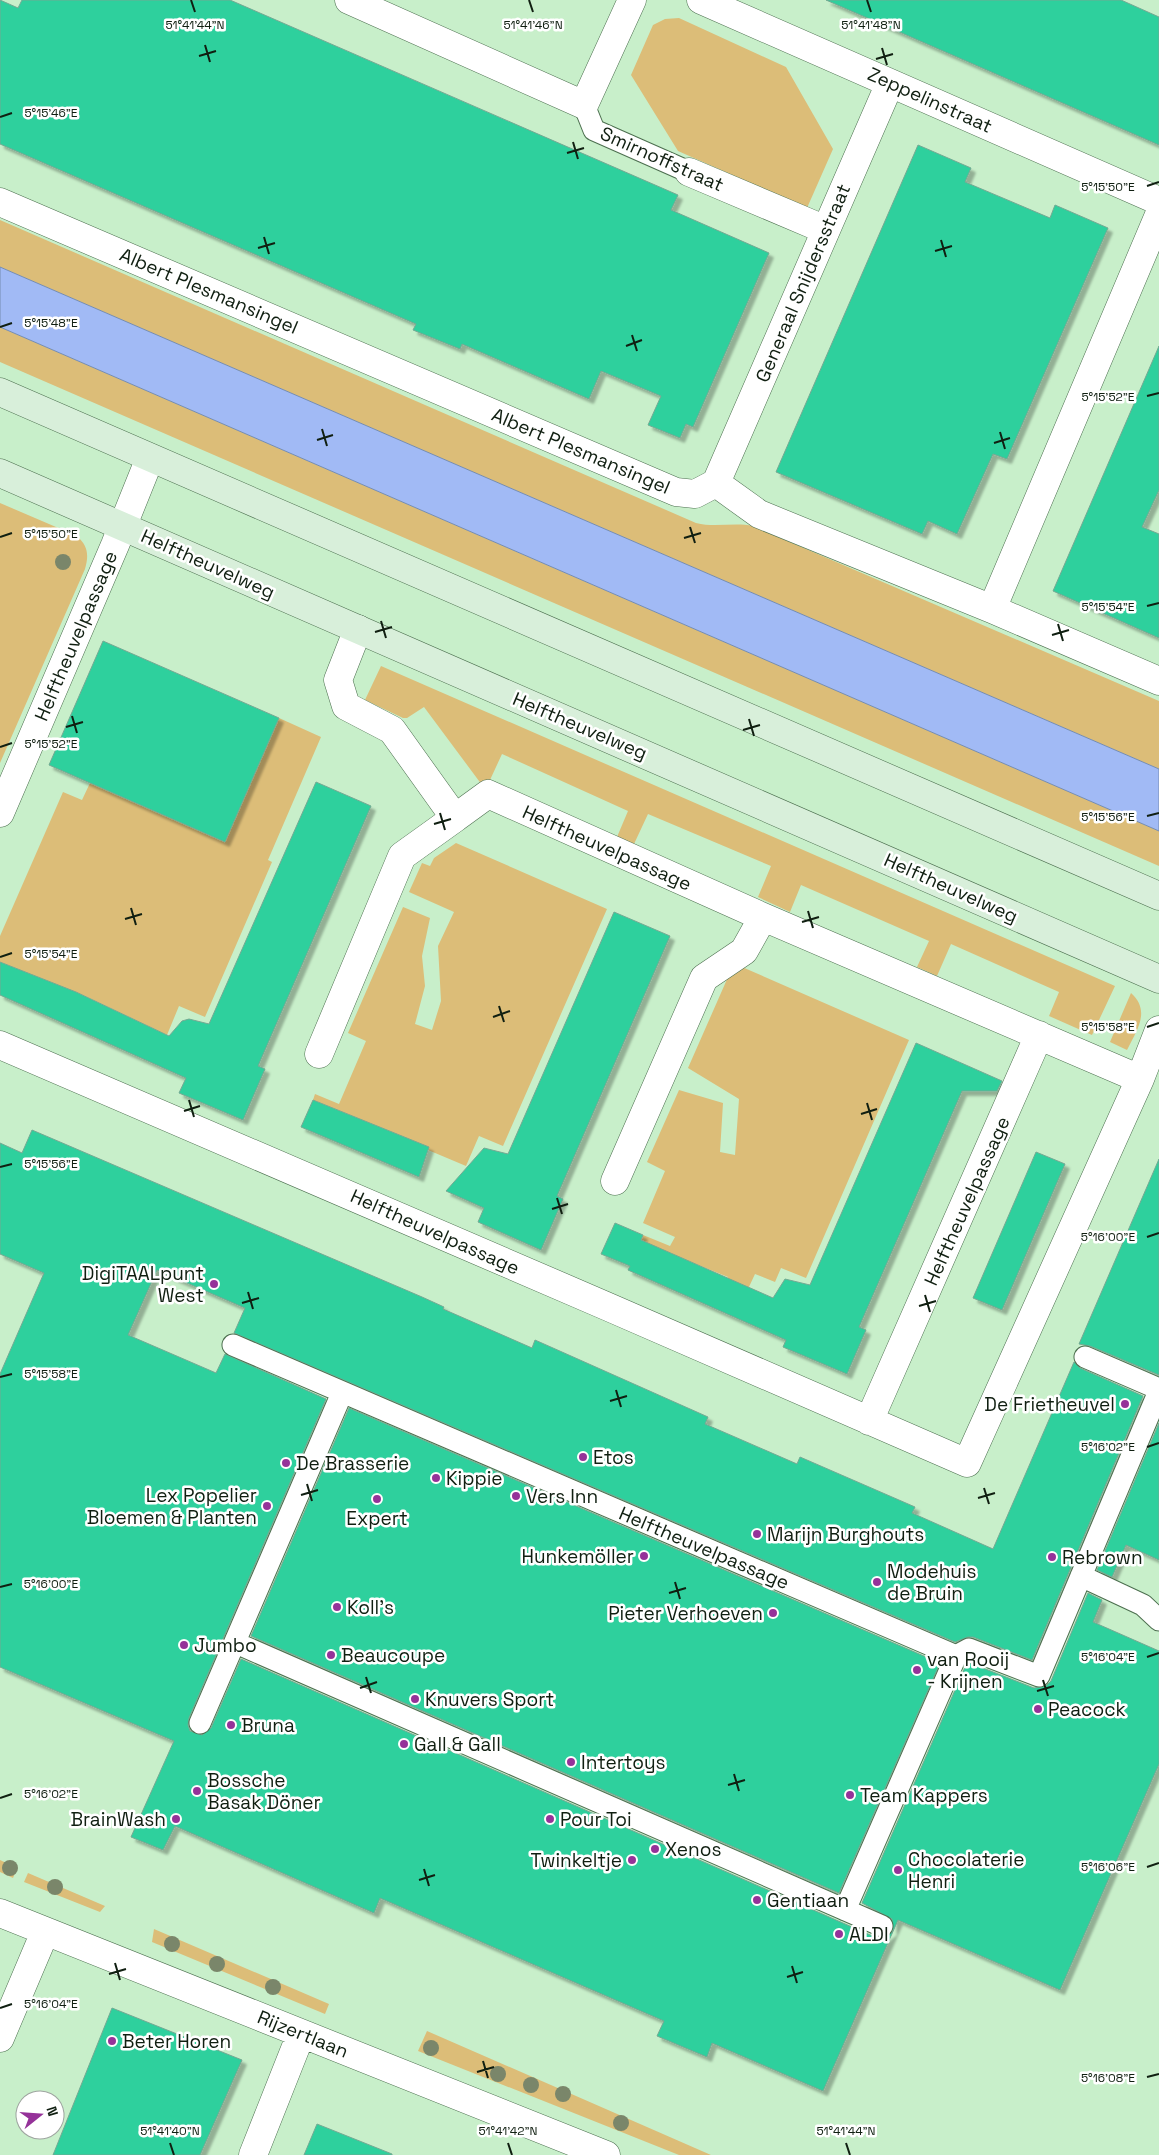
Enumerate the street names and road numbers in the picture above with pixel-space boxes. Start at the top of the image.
street label: Zeppelinstraat [864,61,996,139]
street label: Smirnoffstraat [596,121,728,197]
street label: Generaal Snijdersstraat [750,180,856,386]
street label: Albert Plesmansingel [116,242,302,340]
street label: Albert Plesmansingel [488,402,674,500]
street label: Helftheuvelweg [137,523,279,605]
street label: Helftheuvelpassage [29,547,123,725]
street label: Helftheuvelweg [509,686,651,766]
street label: Helftheuvelpassage [519,799,695,897]
street label: Helftheuvelweg [880,847,1022,929]
street label: Helftheuvelpassage [918,1113,1016,1289]
street label: Helftheuvelpassage [347,1183,523,1281]
street label: Helftheuvelpassage [615,1501,793,1595]
street label: Rijzertlaan [254,2004,352,2064]

